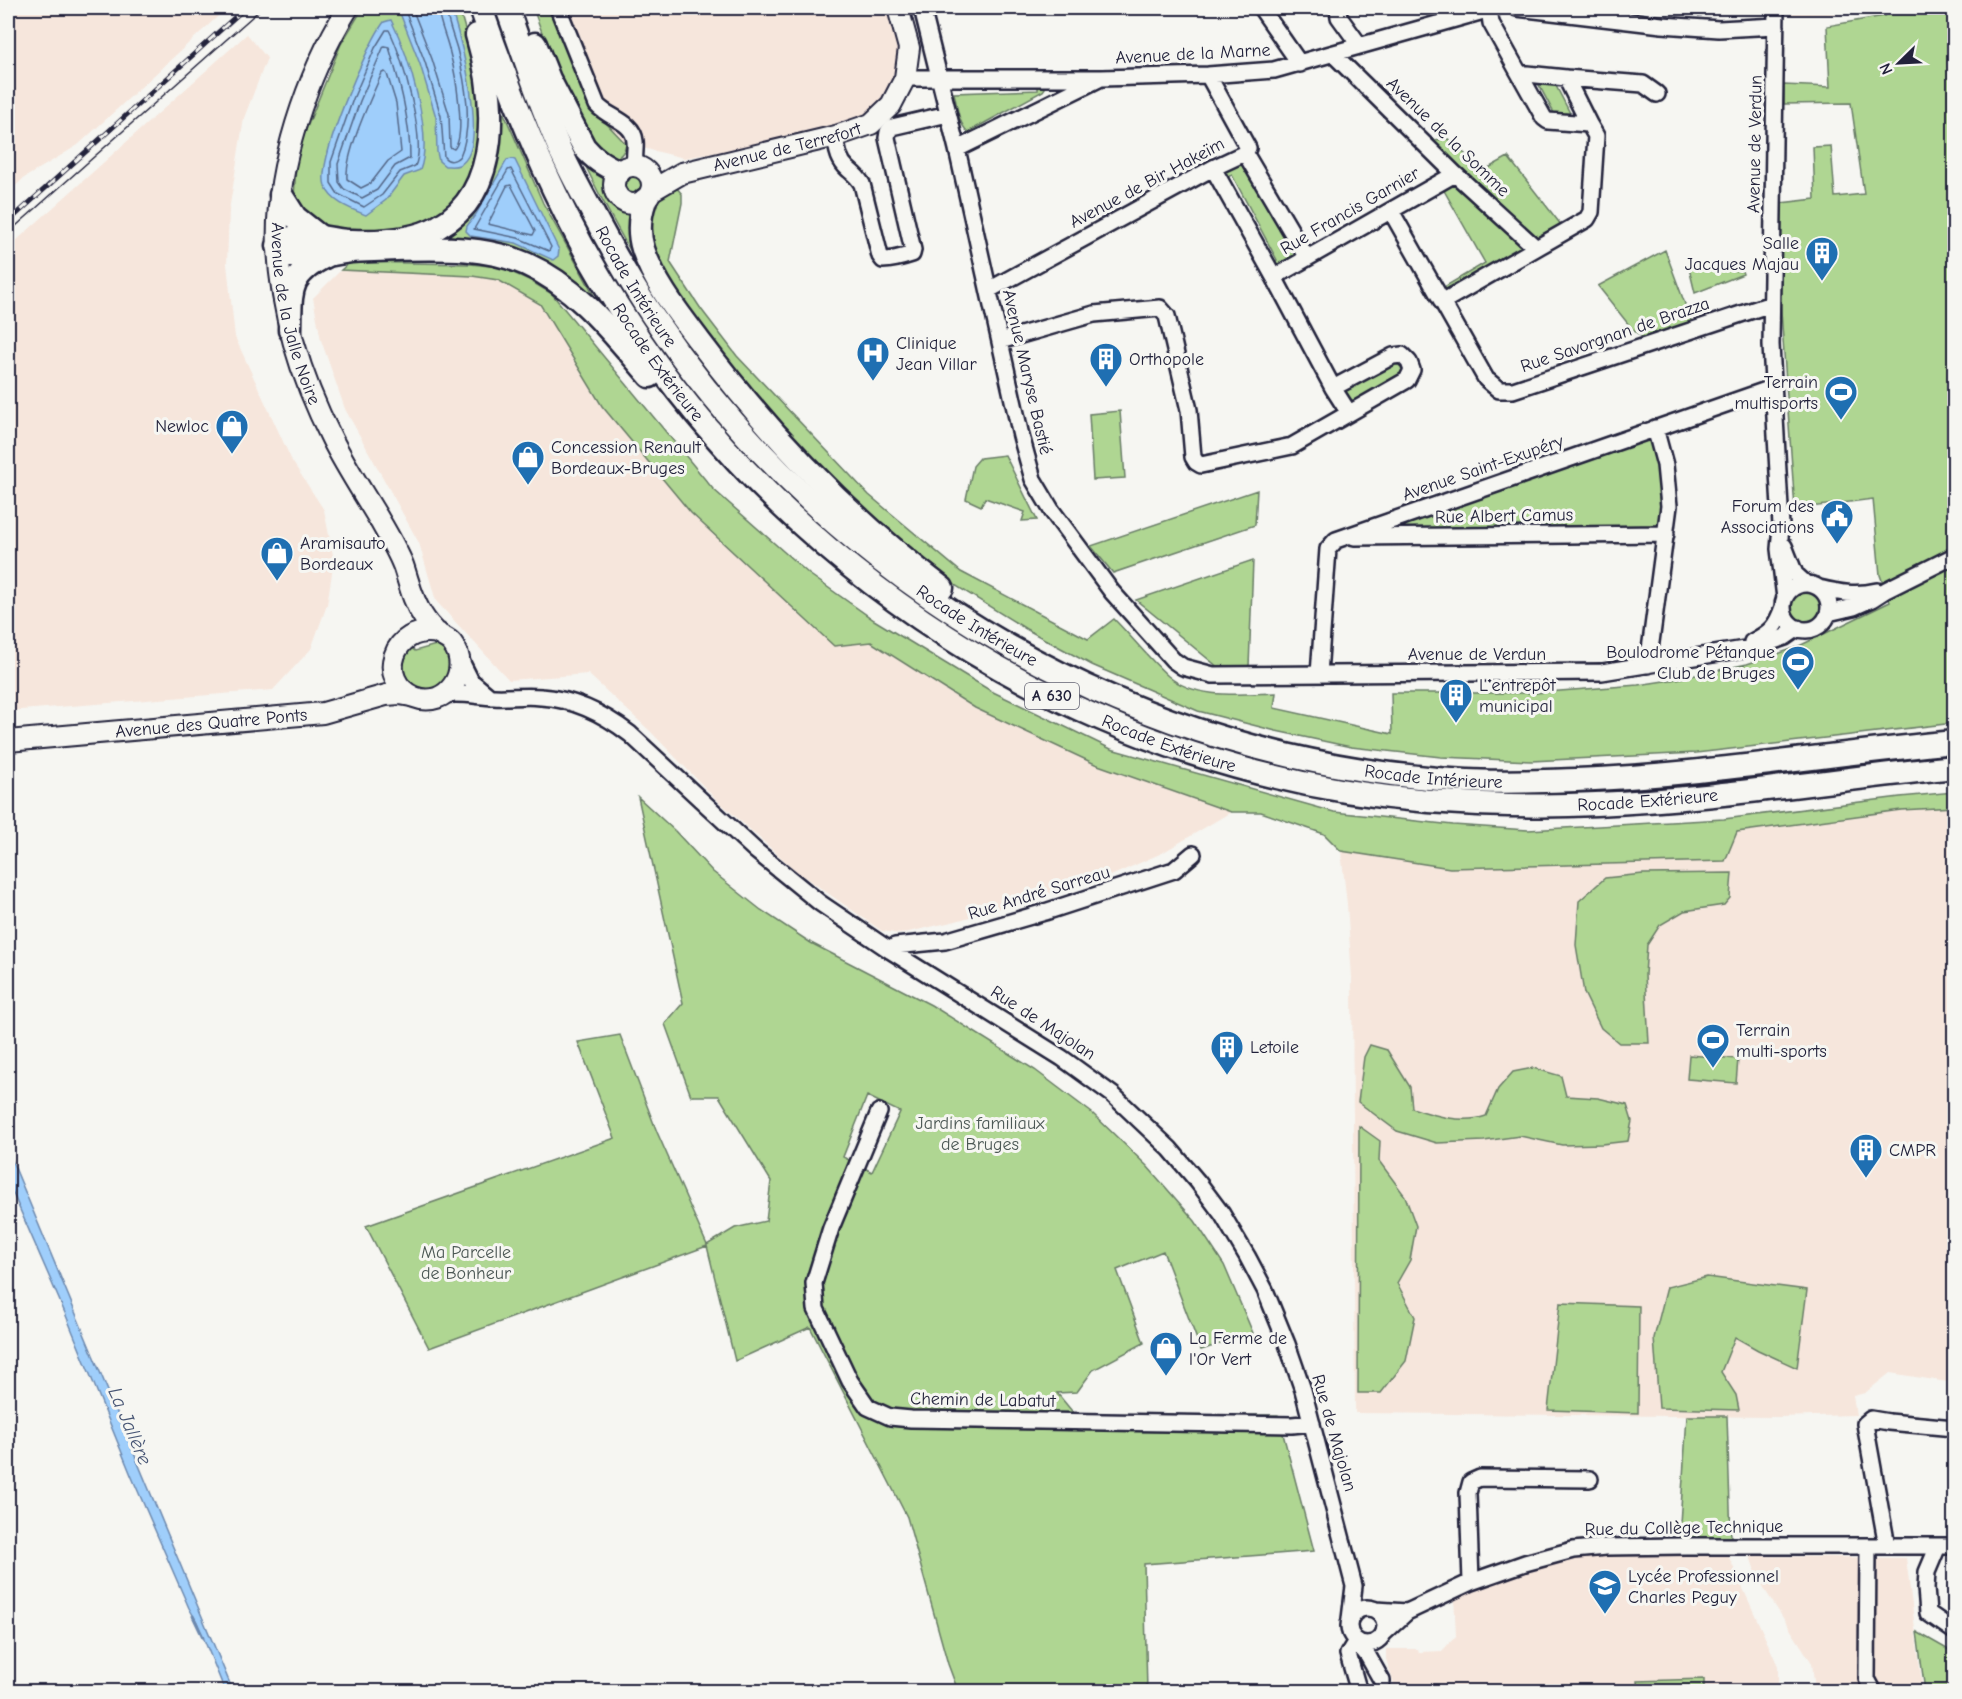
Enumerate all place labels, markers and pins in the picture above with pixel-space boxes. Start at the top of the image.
place label: Salle Jacques Majau [1685,233,1799,275]
building icon: Salle Jacques Majau [1804,235,1840,282]
place label: Clinique Jean Villar [896,333,977,375]
hospital icon: Clinique Jean Villar [855,335,891,382]
building icon: Orthopole [1088,341,1124,388]
place label: Orthopole [1129,349,1204,370]
place label: Terrain multisports [1734,372,1818,414]
sports icon: Terrain multisports [1823,374,1859,421]
shop icon: Newloc [214,408,250,455]
place label: Newloc [155,416,209,437]
place label: Concession Renault Bordeaux-Bruges [551,437,702,479]
shop icon: Concession Renault Bordeaux-Bruges [510,439,546,486]
place label: Forum des Associations [1721,496,1814,538]
public building icon: Forum des Associations [1819,498,1855,545]
place label: Aramisauto Bordeaux [300,533,386,575]
shop icon: Aramisauto Bordeaux [259,535,295,582]
place label: Boulodrome Pétanque Club de Bruges [1606,642,1775,684]
sports icon: Boulodrome Pétanque Club de Bruges [1780,644,1816,691]
place label: L'entrepôt municipal [1479,675,1556,717]
building icon: L'entrepôt municipal [1438,677,1474,724]
place label: Terrain multi-sports [1736,1020,1827,1062]
sports icon: Terrain multi-sports [1695,1022,1731,1069]
building icon: Letoile [1209,1029,1245,1076]
place label: Letoile [1250,1037,1299,1058]
building icon: CMPR [1848,1132,1884,1179]
place label: CMPR [1889,1140,1936,1161]
place label: La Ferme de l'Or Vert [1189,1328,1287,1370]
shop icon: La Ferme de l'Or Vert [1148,1330,1184,1377]
place label: Lycée Professionnel Charles Peguy [1628,1566,1779,1608]
school or university icon: Lycée Professionnel Charles Peguy [1587,1568,1623,1615]

